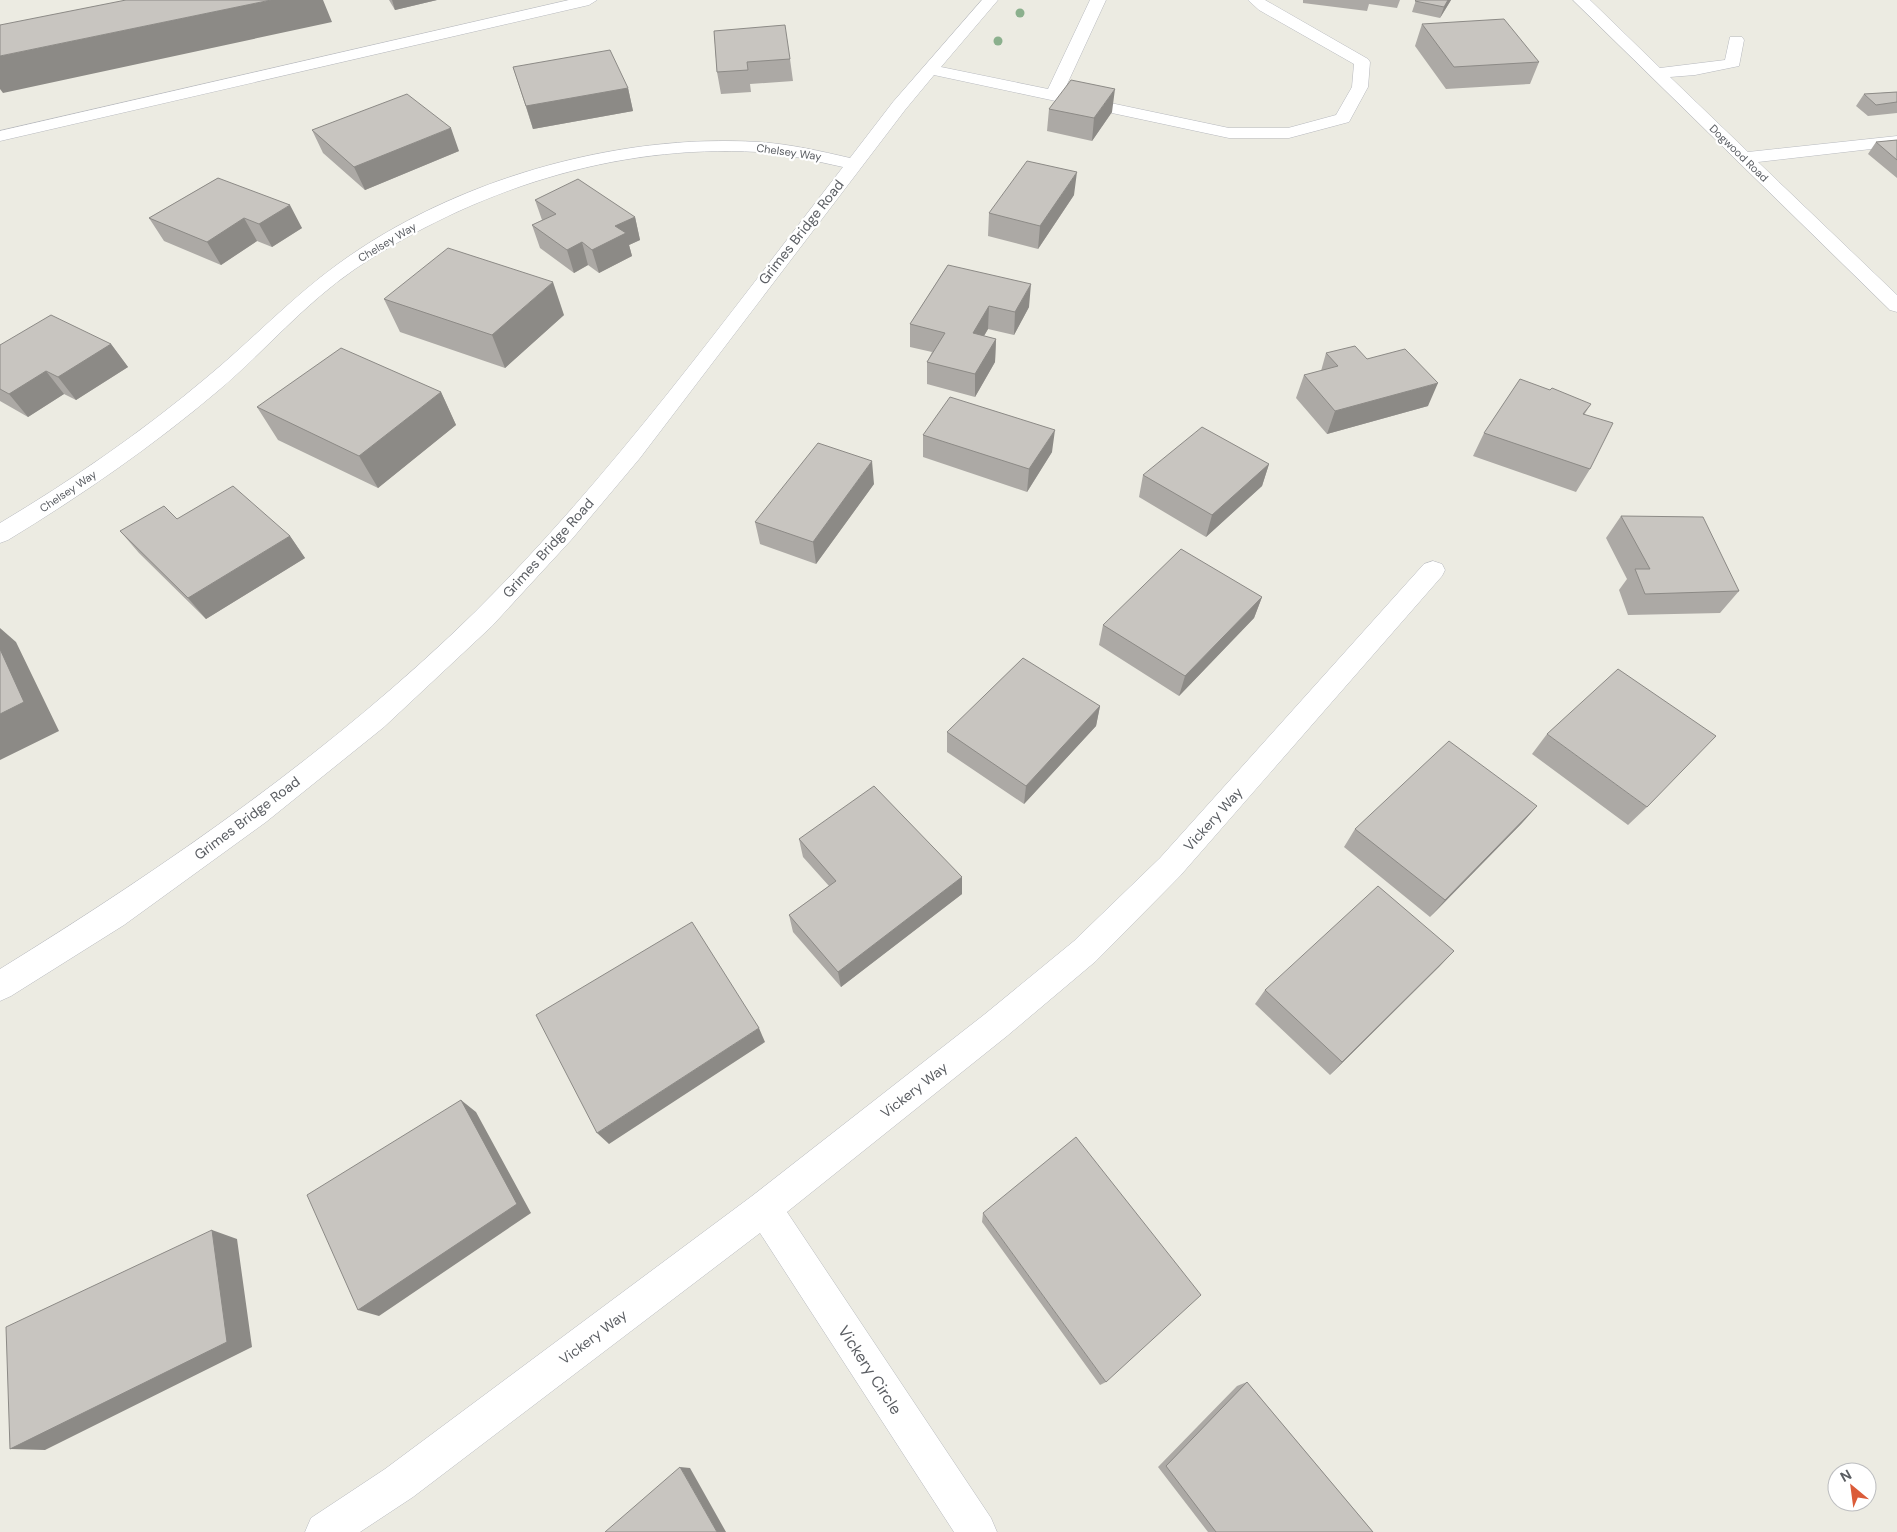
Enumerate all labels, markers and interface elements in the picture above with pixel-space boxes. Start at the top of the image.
street label: Dogwood Road [1707,121,1772,185]
street label: Chelsey Way [756,141,822,163]
street label: Grimes Bridge Road [755,176,847,288]
street label: Chelsey Way [355,219,419,265]
street label: Chelsey Way [37,467,99,515]
street label: Grimes Bridge Road [499,494,597,602]
street label: Grimes Bridge Road [191,772,303,864]
street label: Vickery Way [1180,783,1247,855]
street label: Vickery Way [877,1058,951,1122]
street label: Vickery Way [556,1306,631,1368]
street label: Vickery Circle [833,1321,907,1419]
north arrow [1827,1462,1877,1512]
text: N [1837,1465,1855,1486]

